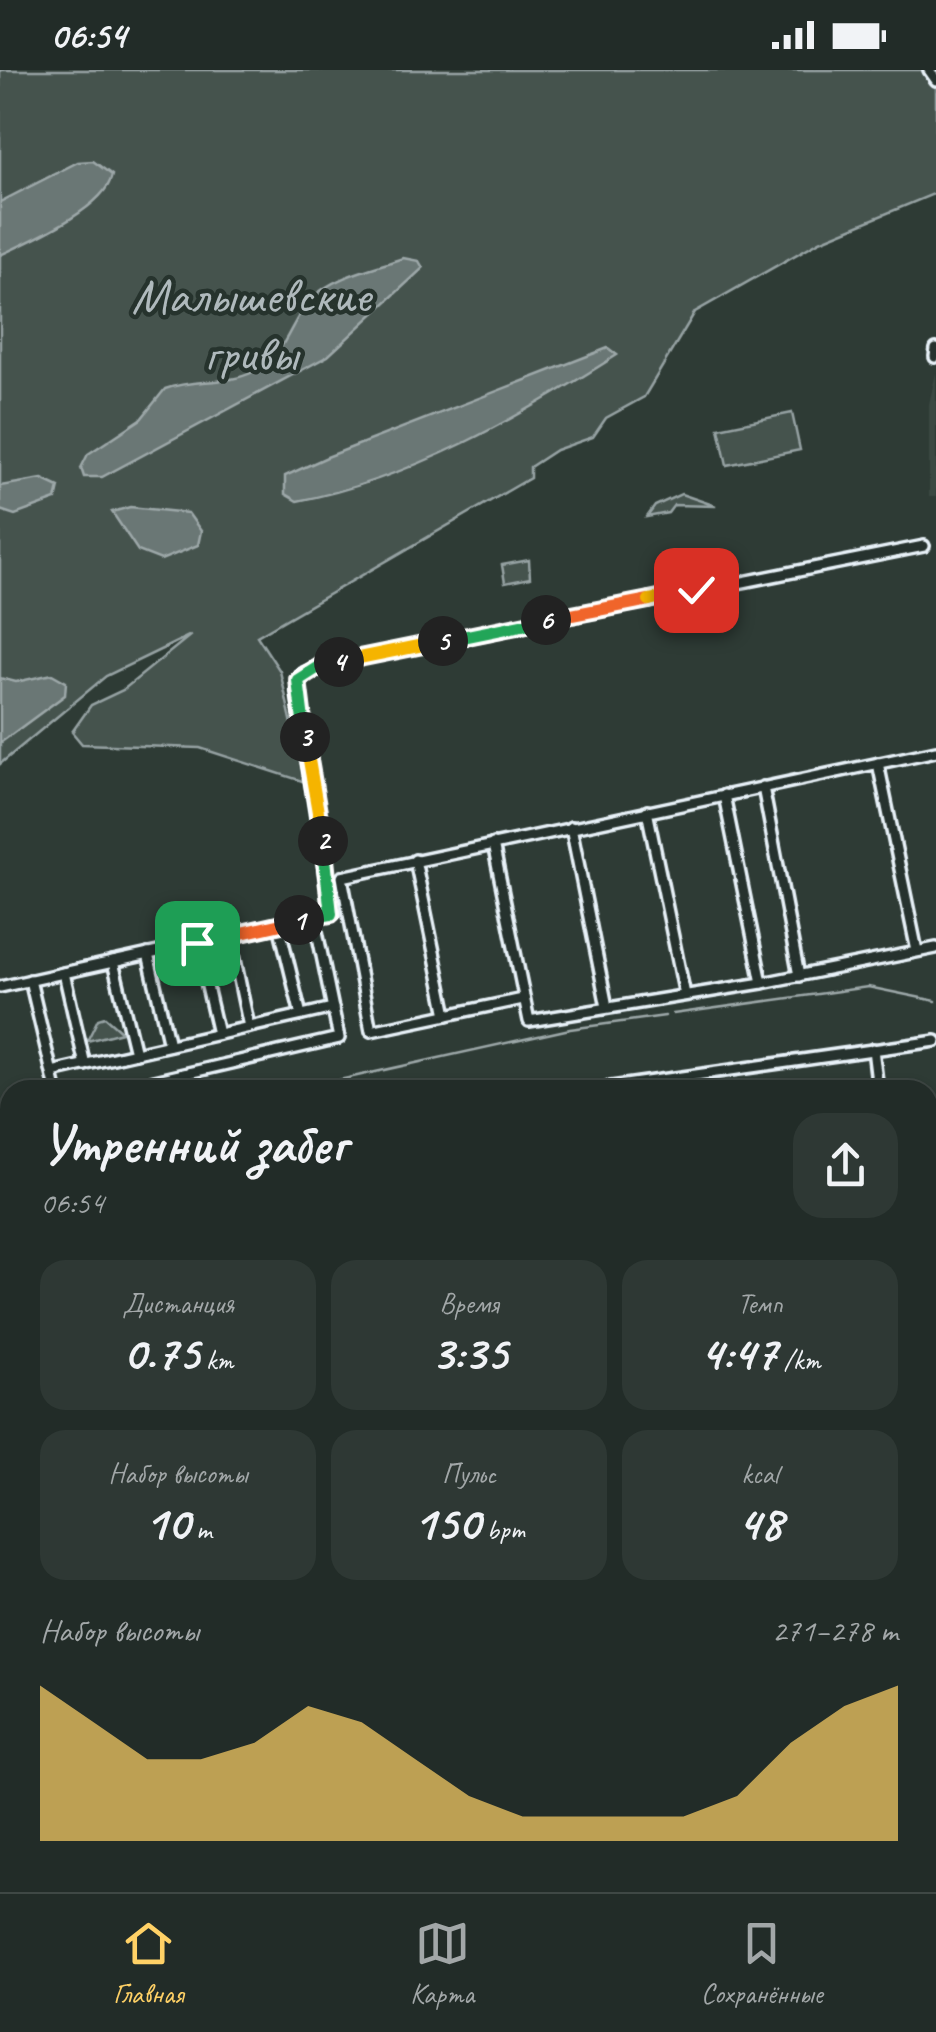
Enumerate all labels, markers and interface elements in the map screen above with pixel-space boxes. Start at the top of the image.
text: 06:54 [50,12,126,59]
park label: Малышевские гривы [131,264,373,385]
pin [654,548,739,633]
icon: check [669,563,724,618]
pin: 6 [521,595,571,645]
text: 6 [539,602,553,637]
pin: 5 [418,616,468,666]
text: 5 [437,623,449,658]
pin: 4 [314,637,364,687]
text: 4 [333,644,345,679]
pin: 3 [280,712,330,762]
text: 3 [299,719,311,754]
pin: 2 [298,816,348,866]
text: 2 [317,823,329,858]
pin: 1 [274,895,324,945]
pin [155,901,240,986]
text: 1 [293,902,305,937]
icon: arrive [170,916,225,971]
text: Утренний забег [40,1109,347,1179]
button: share [793,1113,898,1218]
text: 06:54 [40,1182,104,1223]
text: Дистанция [122,1286,234,1321]
text: Время [439,1286,499,1321]
text: Темп [737,1286,783,1321]
text: 0.75 [123,1321,199,1384]
text: 3:35 [431,1321,507,1384]
text: 4:47 [700,1321,777,1384]
text: km [199,1342,233,1377]
text: /km [777,1342,820,1377]
text: Набор высоты [109,1456,247,1491]
text: Пульс [442,1456,496,1491]
text: kcal [741,1456,779,1491]
text: 10 [144,1491,189,1554]
text: 150 [413,1491,480,1554]
text: 48 [738,1491,783,1554]
text: m [189,1512,212,1547]
text: bpm [480,1512,525,1547]
text: Набор высоты [40,1610,199,1651]
text: 271–278 m [772,1610,898,1651]
tab: Главная [113,1916,184,2011]
tab: Карта [410,1916,474,2011]
tab: Сохранённые [701,1916,823,2011]

